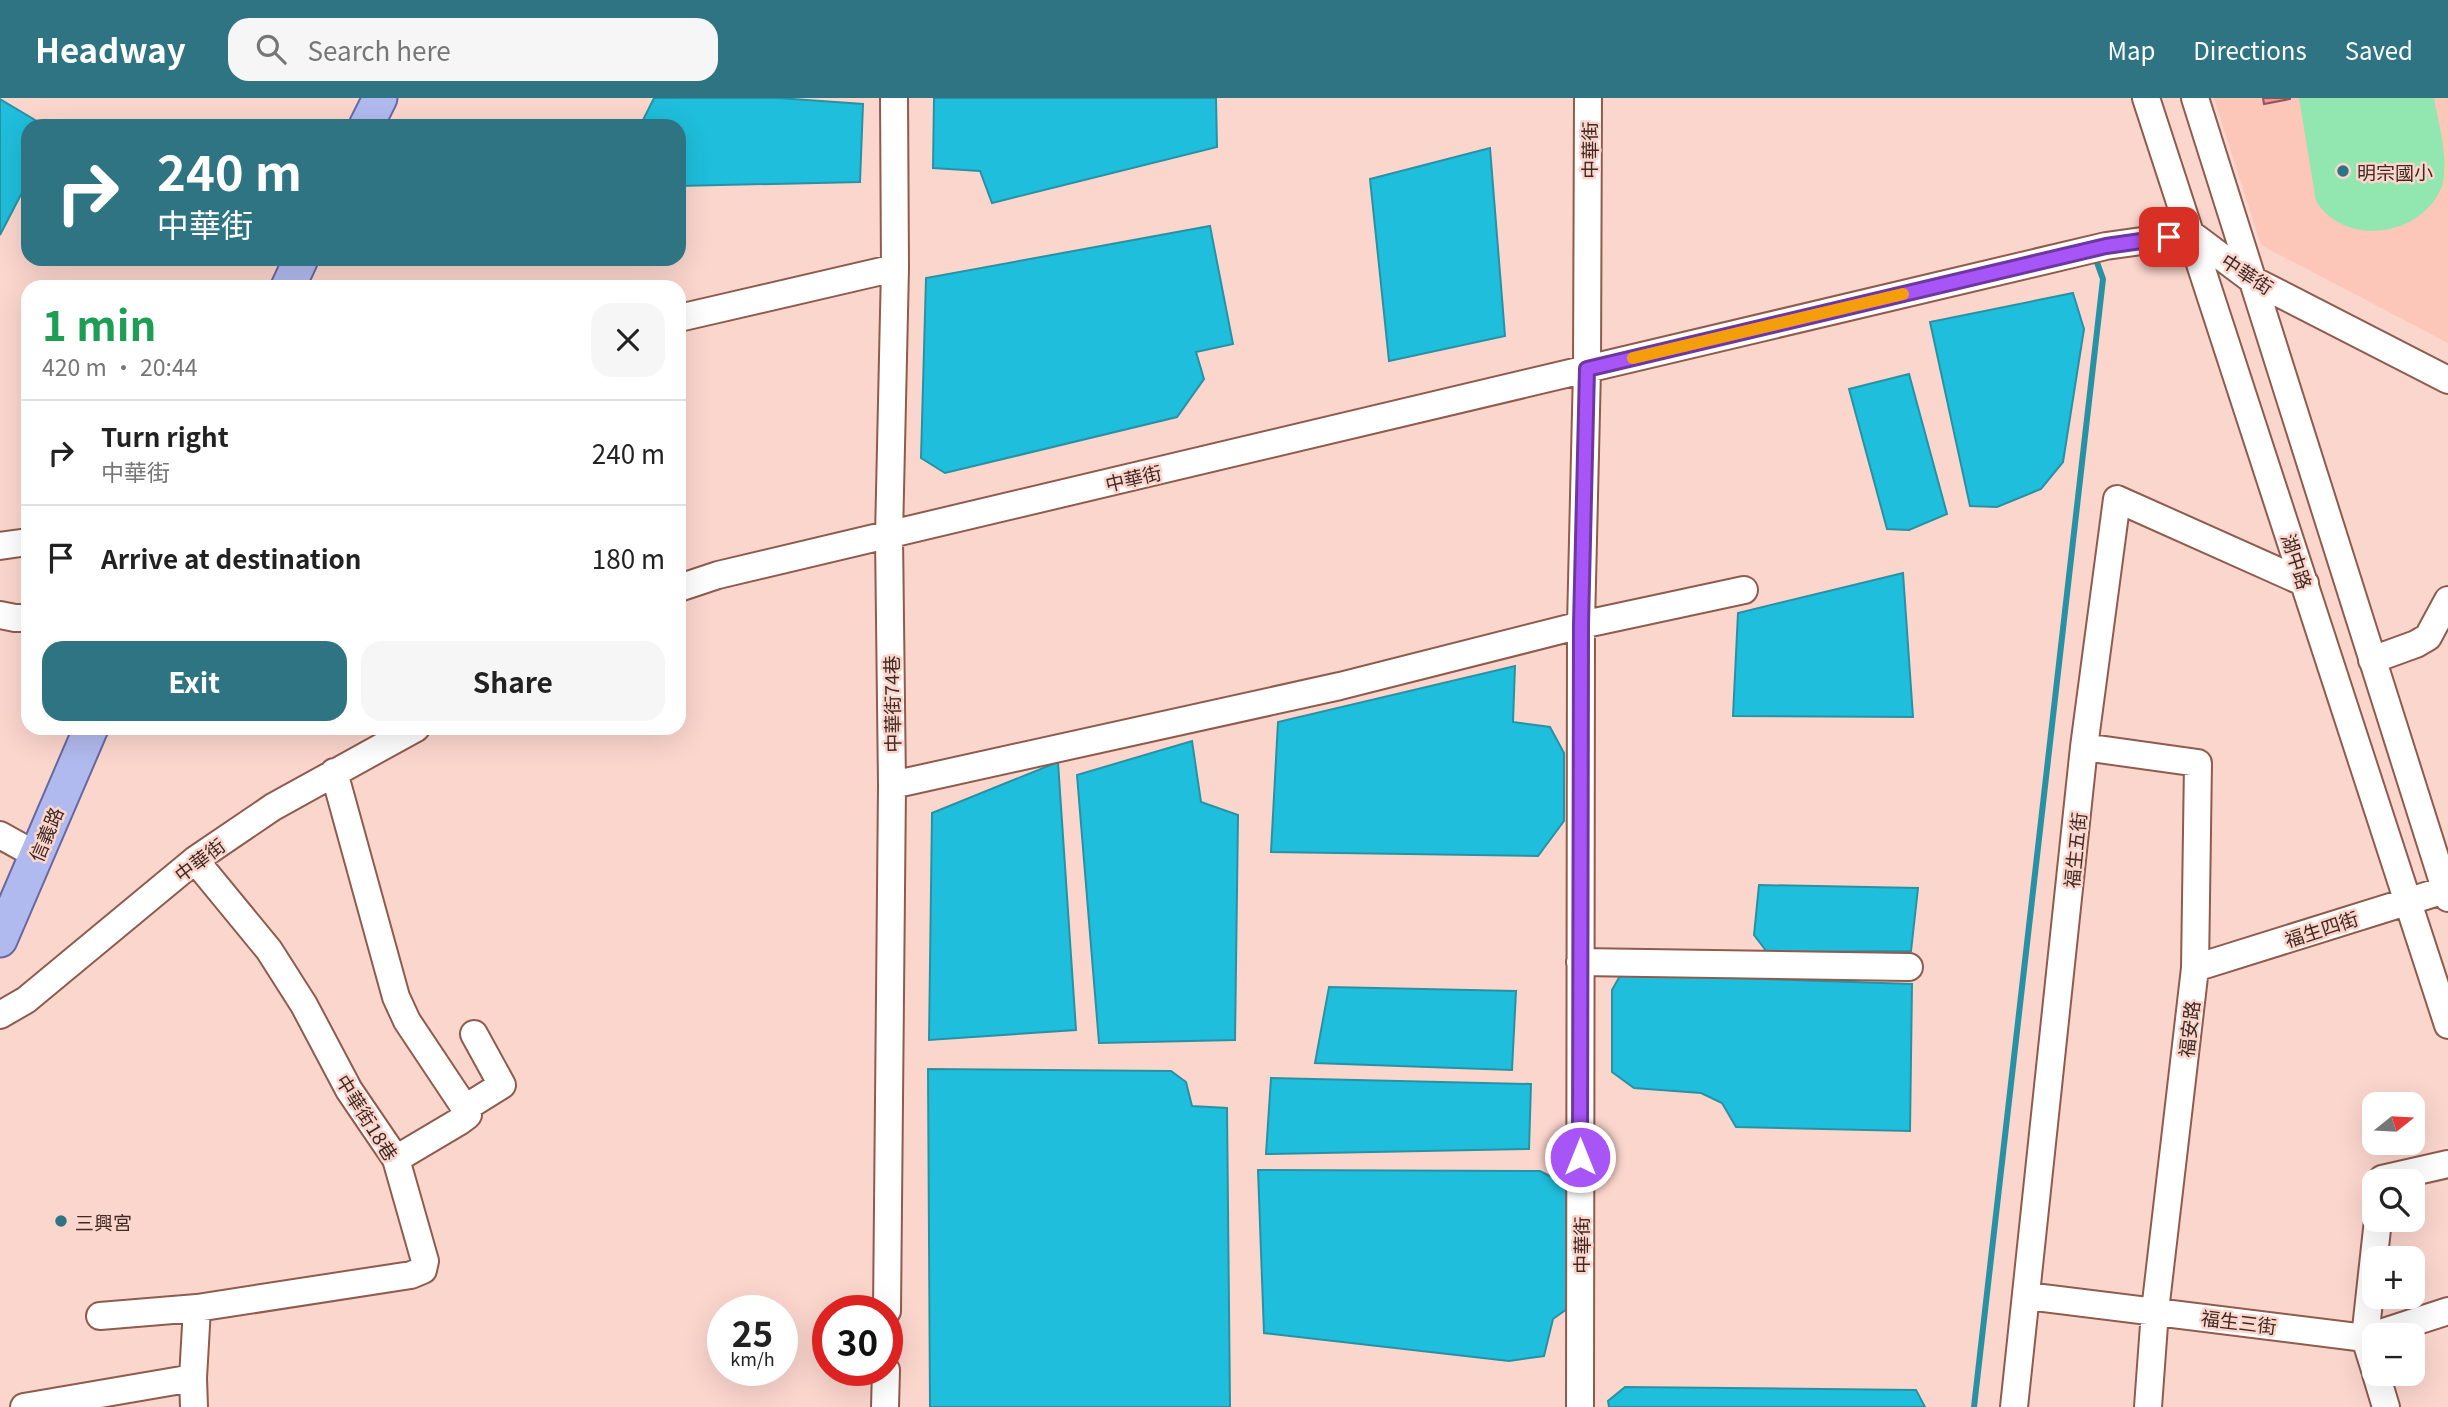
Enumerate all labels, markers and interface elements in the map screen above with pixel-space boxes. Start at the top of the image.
search box [228,18,718,81]
text: Headway [35,25,186,73]
icon: search [252,30,290,68]
text: Search here [308,31,451,68]
text: Map [2107,32,2155,67]
text: Directions [2193,32,2307,67]
text: Saved [2345,32,2413,67]
street label: 中華街 [1575,121,1602,179]
text: 240 m [157,134,302,205]
icon: right [42,147,133,238]
place label: 明宗國小 [2357,158,2433,185]
marker: 明宗國小 [2335,163,2351,179]
text: 中華街 [157,200,253,246]
pin [2139,207,2199,267]
icon: arrive [2150,218,2188,256]
street label: 中華街 [2217,246,2279,300]
text: 1 min [42,292,157,353]
button: close [591,303,665,377]
text: 420 m · 20:44 [42,349,198,383]
text: Turn right [101,417,229,454]
icon: right [42,434,80,472]
text: 240 m [592,434,665,471]
text: 中華街 [101,454,170,488]
street label: 中華街 [1102,457,1164,497]
street label: 湖中路 [2276,530,2320,592]
icon: arrive [42,539,80,577]
text: Arrive at destination [101,539,362,576]
text: 180 m [592,539,665,576]
button: Exit [42,641,347,721]
button: Share [361,641,665,721]
street label: 中華街74巷 [877,655,905,753]
street label: 信義路 [21,802,69,866]
street label: 福生五街 [2057,811,2091,889]
street label: 中華街 [168,831,230,887]
street label: 福生四街 [2281,903,2361,953]
street label: 福安路 [2171,999,2205,1059]
street label: 中華街18巷 [331,1069,405,1165]
north arrow [2362,1092,2426,1155]
map controls [2362,1092,2425,1386]
position arrow [1543,1120,1617,1194]
button: search [2362,1169,2425,1232]
place label: 三興宮 [75,1208,132,1235]
marker: 三興宮 [53,1213,69,1229]
street label: 中華街 [1567,1216,1594,1274]
button: + [2362,1246,2425,1309]
speed limit sign: 30 [812,1295,903,1386]
street label: 福生三街 [2200,1303,2278,1339]
text: 25 [732,1306,773,1357]
button: − [2362,1323,2425,1386]
text: km/h [730,1345,775,1371]

